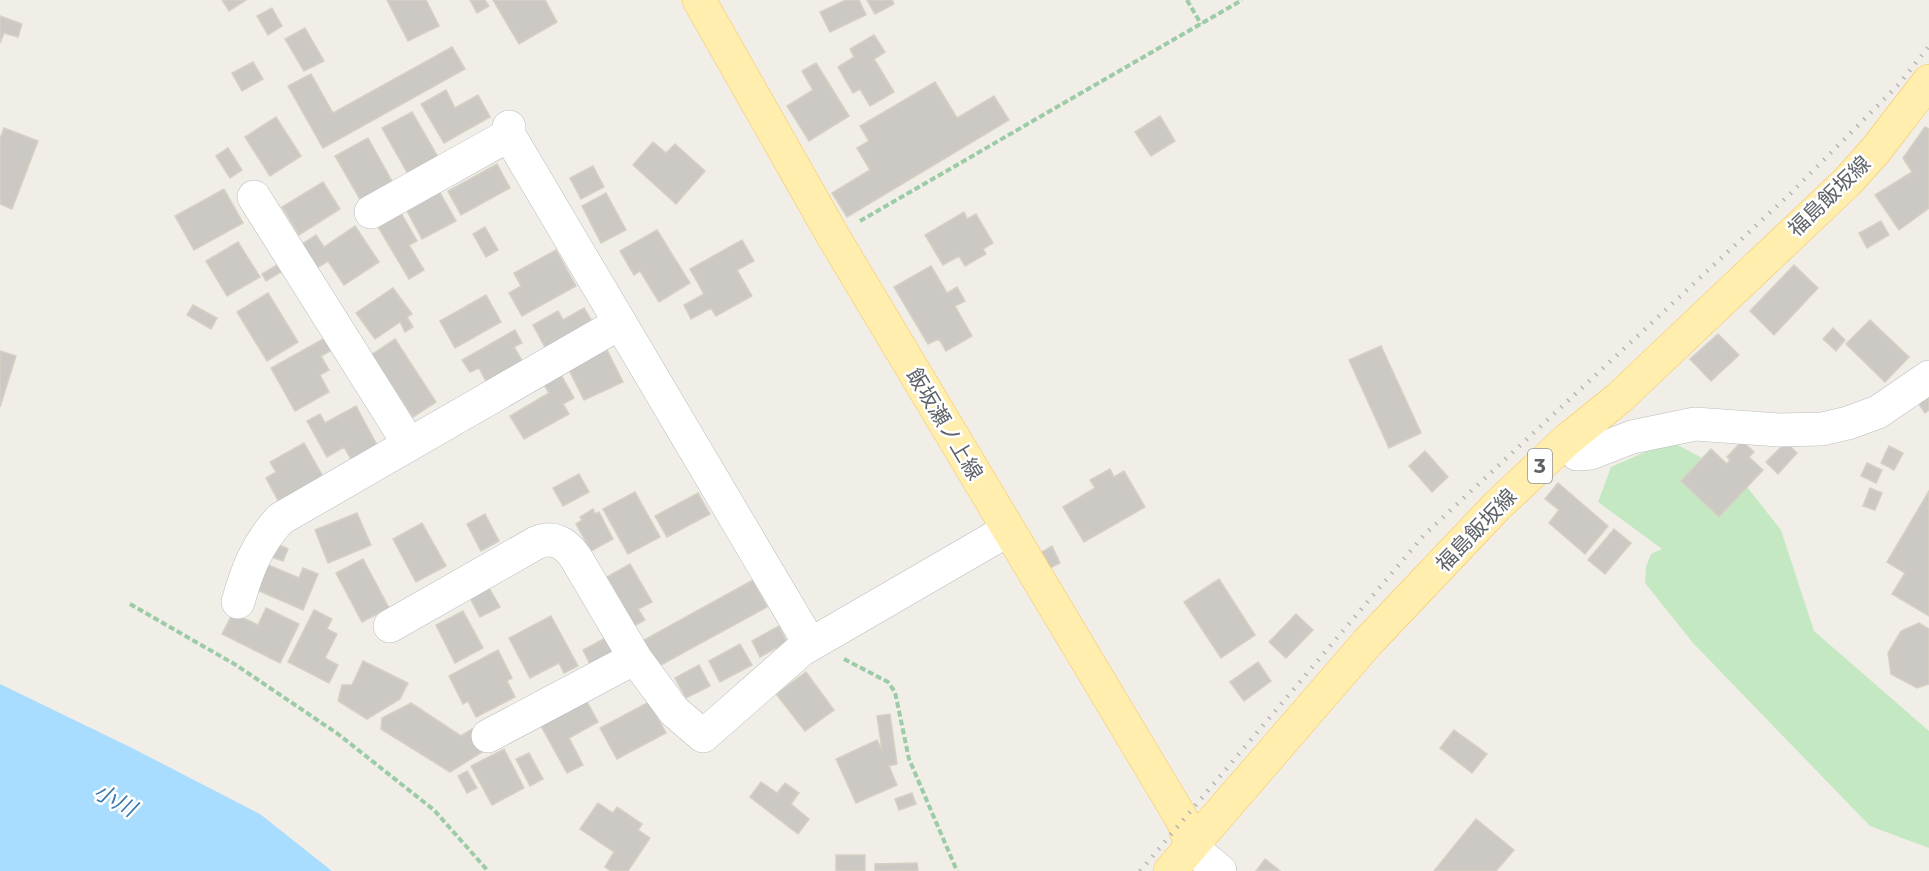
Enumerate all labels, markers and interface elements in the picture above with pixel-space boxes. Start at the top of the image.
street label: 福島飯坂線 [1783,151,1875,241]
street label: 飯坂瀬ノ上線 [902,364,988,484]
road number: 3 [1528,449,1552,483]
street label: 福島飯坂線 [1431,484,1521,576]
water label: 小川 [89,778,143,823]

